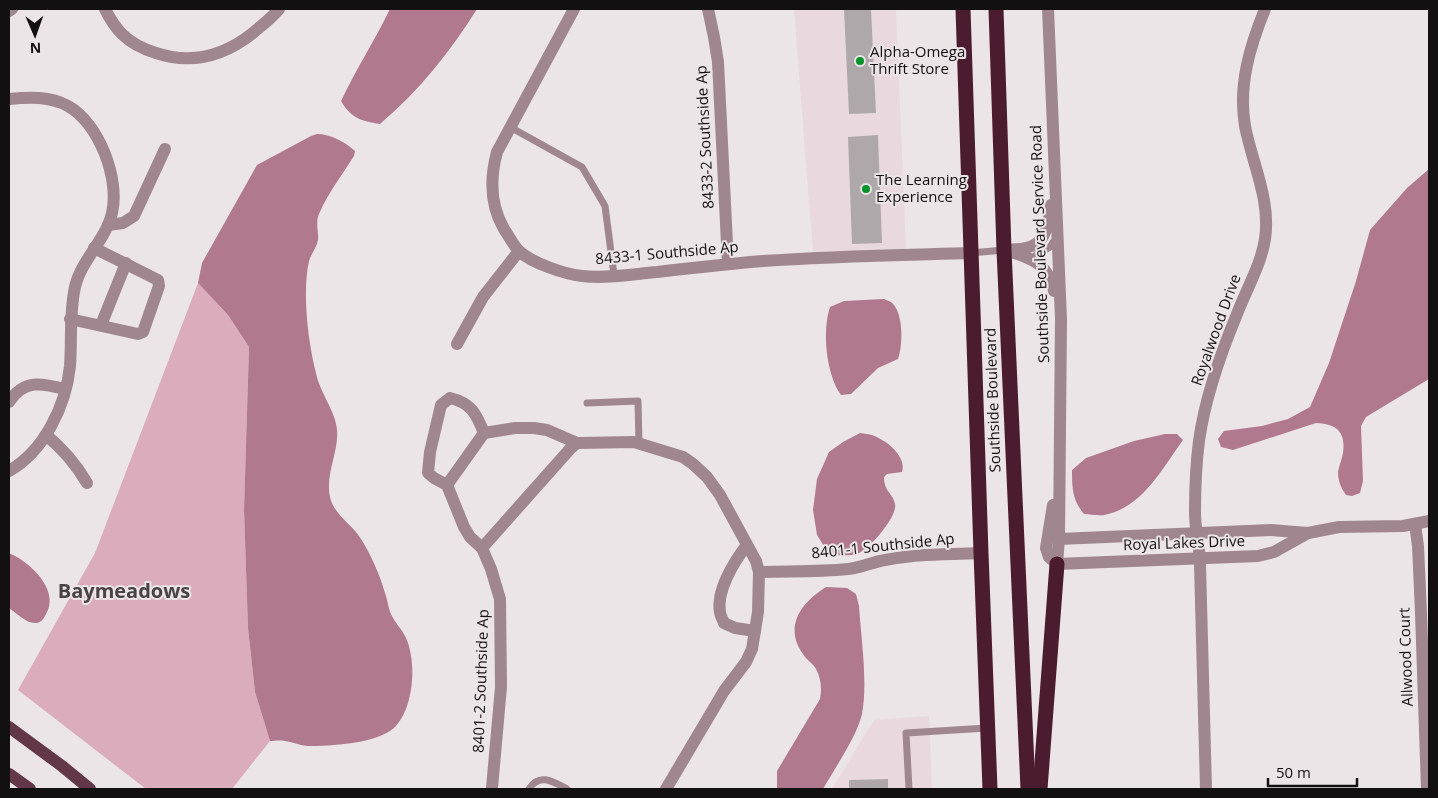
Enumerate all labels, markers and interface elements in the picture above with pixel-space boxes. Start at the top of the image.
north arrow [10,10,60,60]
text: N [29,39,41,58]
place label: Alpha-Omega Thrift Store [870,41,965,78]
marker: Alpha-Omega Thrift Store [854,55,866,67]
street label: 8433-2 Southside Ap [690,65,718,209]
street label: Southside Boulevard Service Road [1025,125,1053,363]
place label: The Learning Experience [876,169,967,206]
marker: The Learning Experience [860,183,872,195]
street label: 8433-1 Southside Ap [594,236,739,268]
street label: Royalwood Drive [1186,271,1245,388]
street label: Southside Boulevard [979,327,1005,473]
street label: 8401-1 Southside Ap [810,528,955,562]
street label: Royal Lakes Drive [1123,530,1245,554]
district label: Baymeadows [58,577,190,604]
street label: Allwood Court [1393,607,1417,707]
street label: 8401-2 Southside Ap [467,609,493,753]
scale bar [1268,756,1357,788]
text: 50 m [1276,762,1311,782]

